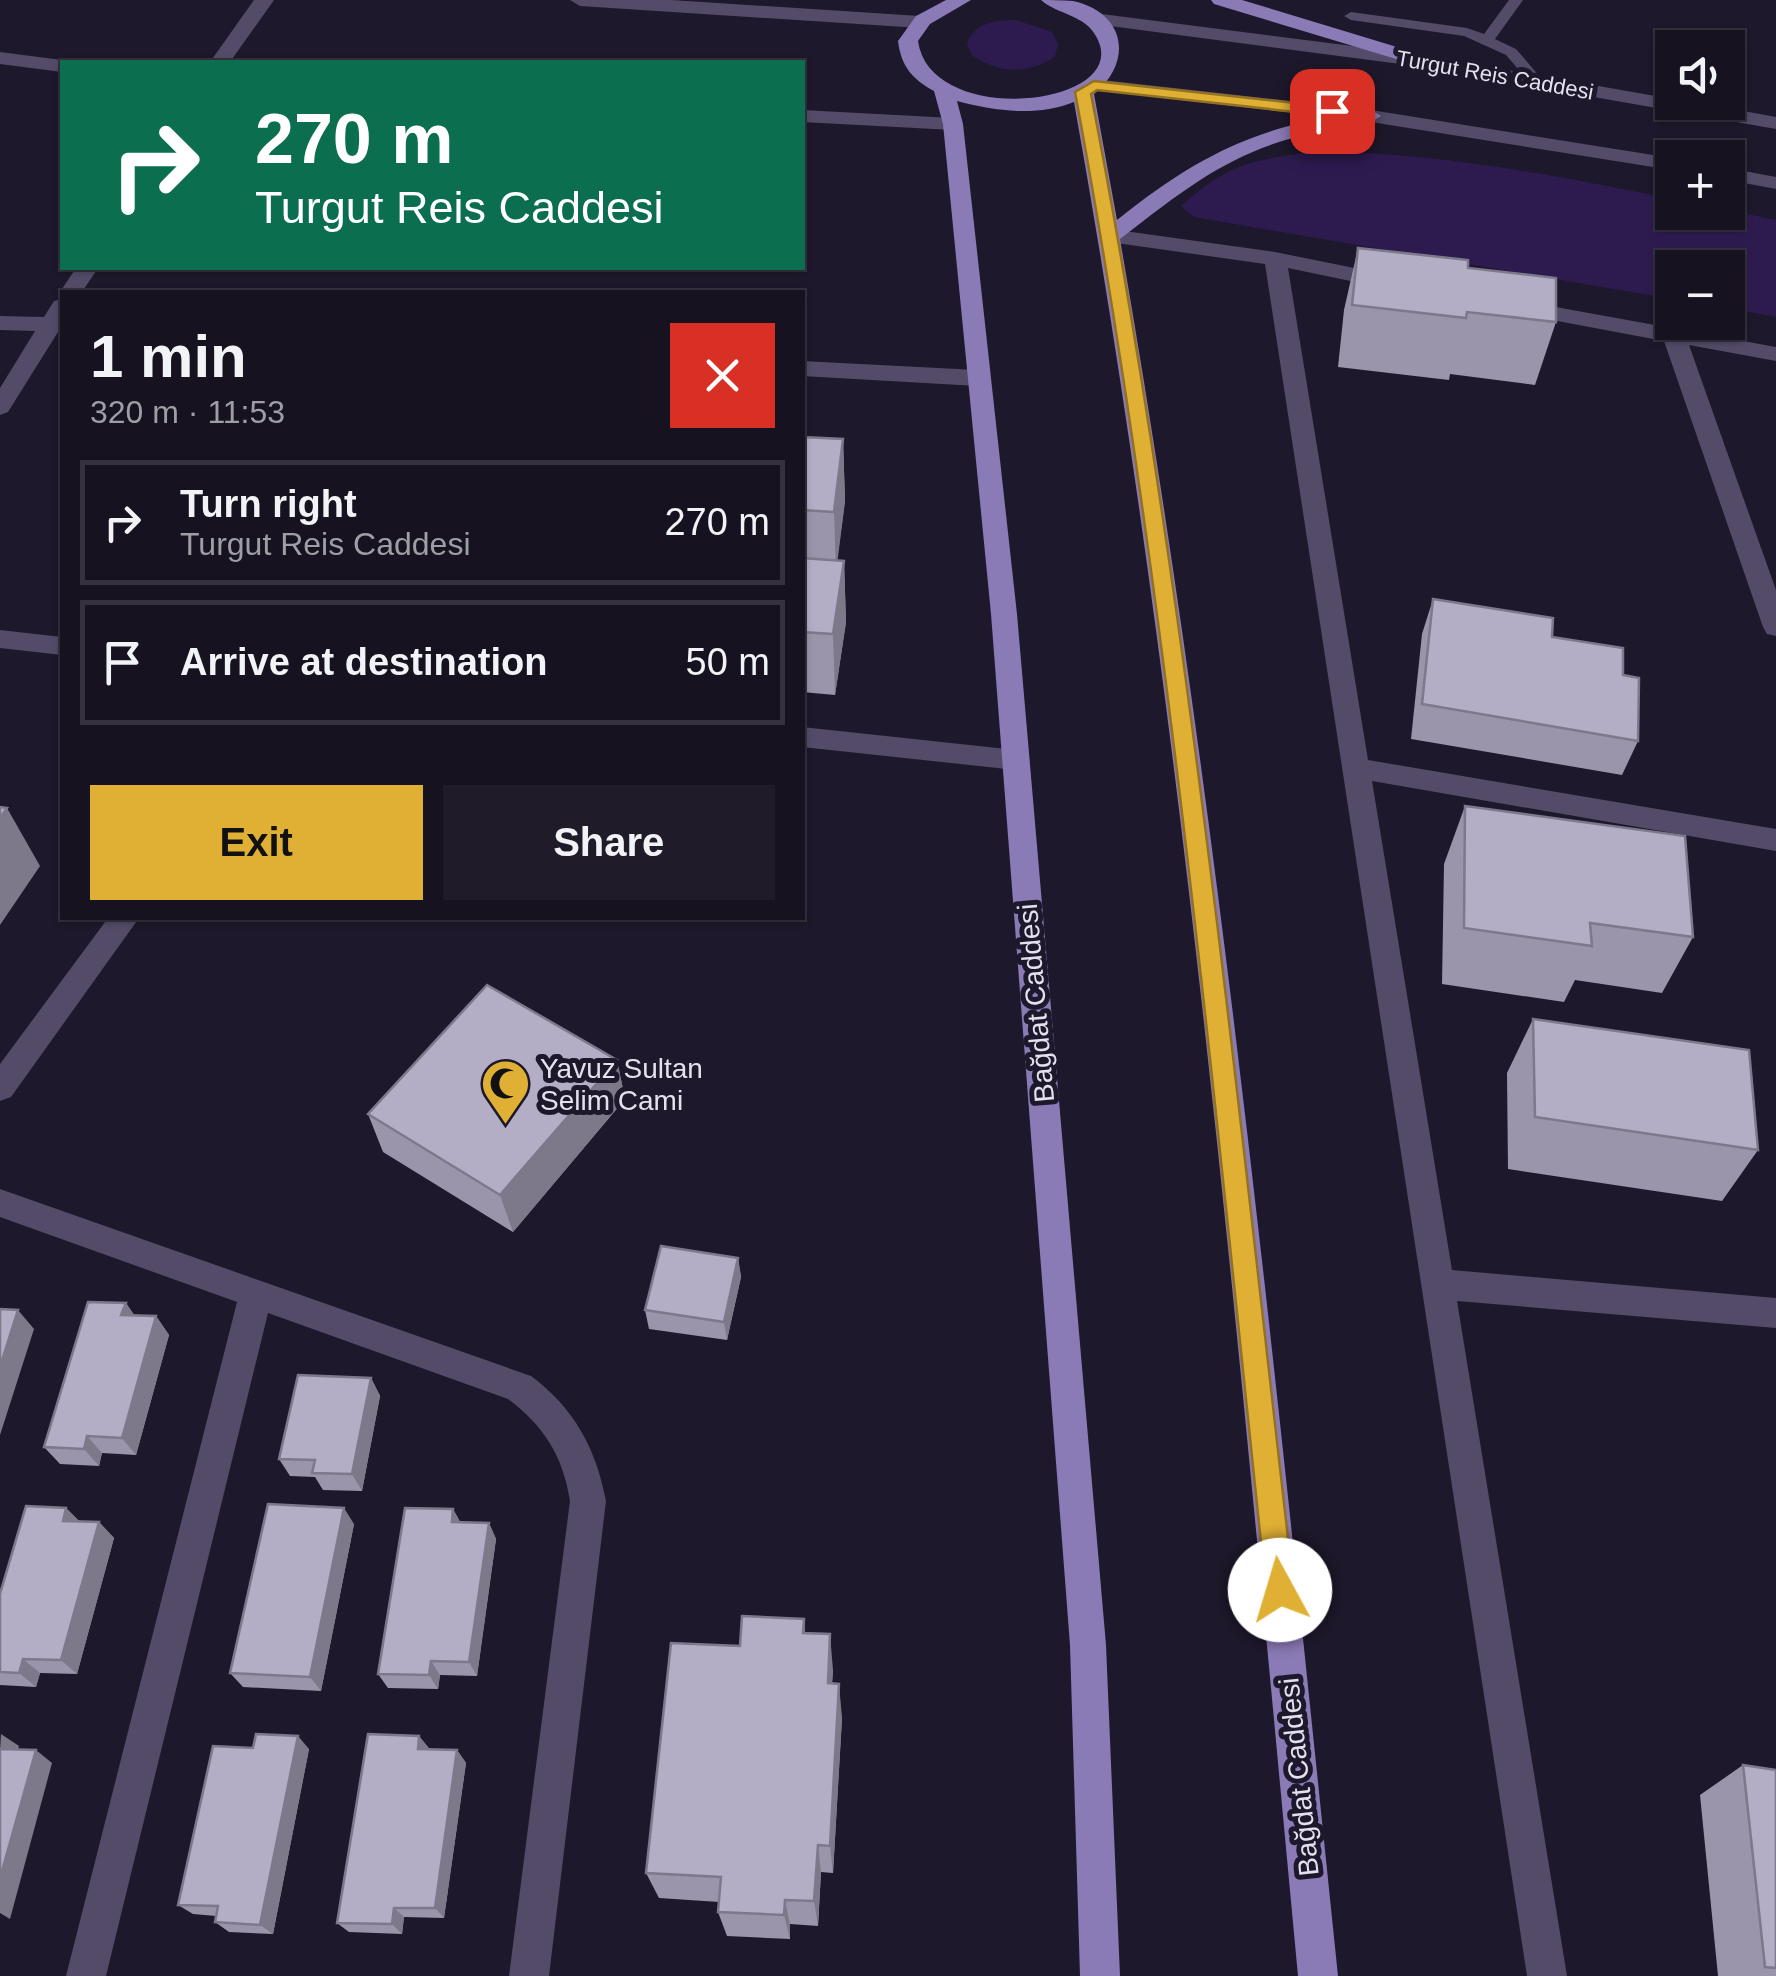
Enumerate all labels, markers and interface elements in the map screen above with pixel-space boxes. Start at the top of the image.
map controls [1655,30,1745,340]
button: sound [1655,30,1745,120]
street label: Turgut Reis Caddesi [1394,45,1596,105]
pin [1290,69,1375,154]
icon: arrive [1305,84,1360,139]
icon: right [90,100,220,230]
text: 270 m [255,100,453,178]
button: + [1655,140,1745,230]
text: Turgut Reis Caddesi [255,182,664,233]
button: − [1655,250,1745,340]
text: 1 min [90,323,247,390]
button: close [670,323,775,428]
text: 320 m · 11:53 [90,394,285,430]
text: Turn right [180,483,357,525]
icon: right [95,495,150,550]
text: 270 m [664,501,770,543]
text: Turgut Reis Caddesi [180,526,471,562]
icon: arrive [95,635,150,690]
text: Arrive at destination [180,641,547,683]
text: 50 m [686,641,770,683]
button: Exit [90,785,423,900]
button: Share [443,785,775,900]
street label: Bağdat Caddesi [1012,902,1060,1104]
place label: Yavuz Sultan Selim Cami [540,1053,703,1116]
mosque icon: Yavuz Sultan Selim Cami [479,1058,531,1126]
position arrow [1228,1538,1332,1642]
street label: Bağdat Caddesi [1273,1676,1325,1878]

